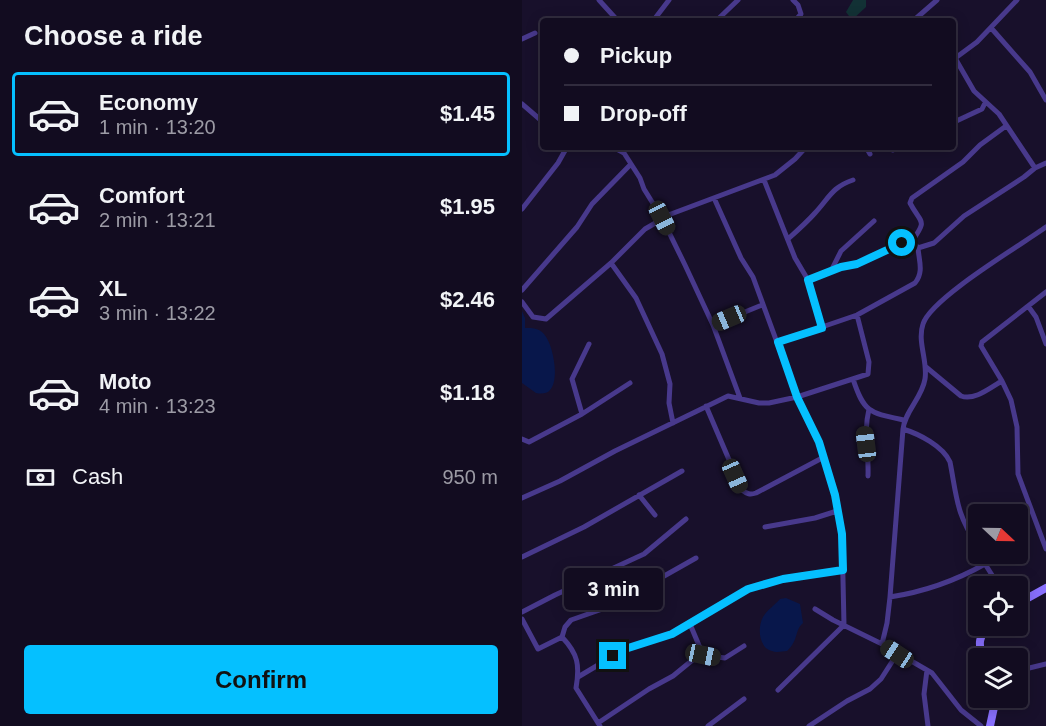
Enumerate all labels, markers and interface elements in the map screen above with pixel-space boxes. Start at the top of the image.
text: Choose a ride [24,21,203,51]
text: Pickup [600,43,672,68]
icon: car [27,87,81,141]
text: Economy [99,90,198,115]
text: $1.45 [440,101,495,126]
text: Drop-off [600,101,687,126]
text: 1 min · 13:20 [99,116,216,138]
icon: car [27,180,81,234]
text: Comfort [99,183,185,208]
text: $1.95 [440,194,495,219]
car [646,198,678,238]
text: 2 min · 13:21 [99,209,216,231]
route start [888,229,915,256]
icon: car [27,273,81,327]
text: XL [99,276,127,301]
text: $2.46 [440,287,495,312]
text: 3 min · 13:22 [99,302,216,324]
car [709,303,749,333]
icon: car [27,366,81,420]
text: Moto [99,369,152,394]
text: $1.18 [440,380,495,405]
text: 4 min · 13:23 [99,395,216,417]
car [855,425,877,463]
car [719,456,751,496]
icon: cash [24,461,57,494]
text: Cash [72,464,123,489]
text: 950 m [442,466,498,488]
north arrow [968,504,1028,564]
map controls [968,504,1028,708]
callout: 3 min [564,569,662,611]
button: locate [968,576,1028,636]
text: 3 min [587,578,640,600]
car [877,637,917,671]
route end [599,642,626,669]
car [684,642,722,668]
button: Confirm [24,645,498,714]
button: layers [968,648,1028,708]

